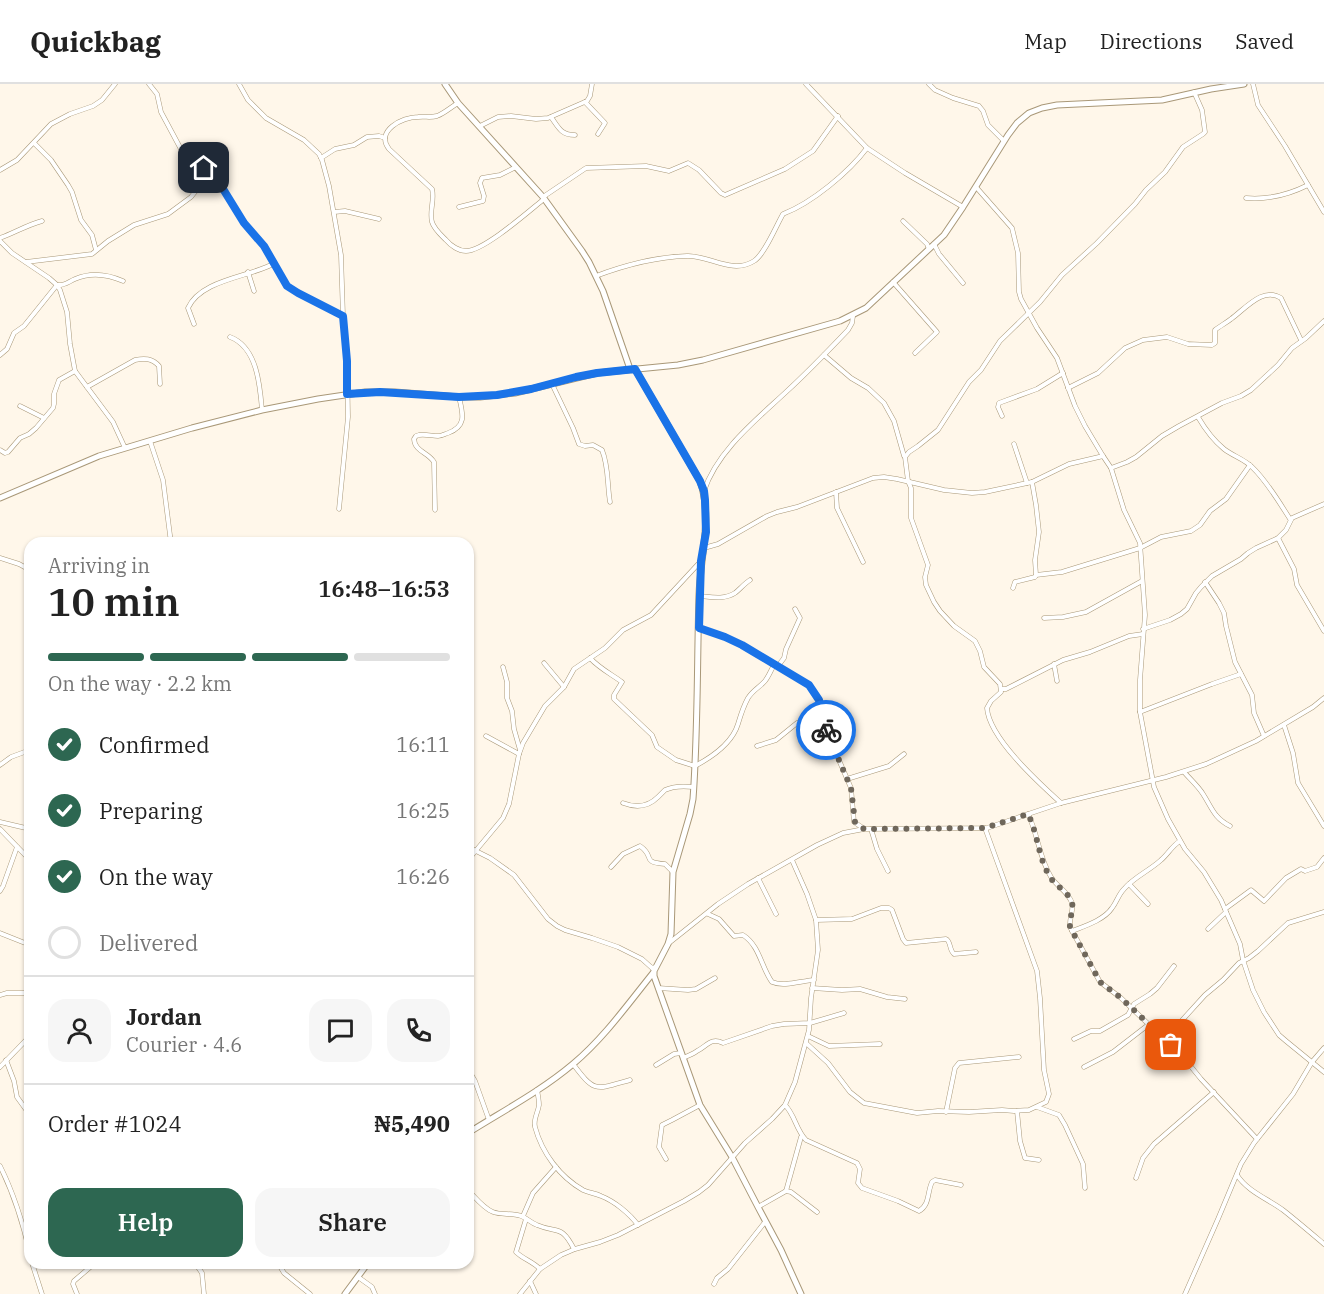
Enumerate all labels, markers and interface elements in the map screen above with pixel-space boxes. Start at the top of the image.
text: Quickbag [30,23,161,60]
text: Map [1024,27,1067,55]
text: Directions [1100,27,1202,55]
text: Saved [1235,27,1294,55]
pin [178,142,229,193]
icon: home [187,151,220,184]
text: Arriving in [48,552,150,579]
text: 16:48–16:53 [318,574,450,603]
text: 10 min [48,576,180,627]
text: On the way · 2.2 km [48,670,232,697]
courier [796,700,856,760]
icon: bike [810,714,843,747]
icon: check [48,728,81,761]
text: Confirmed [99,730,210,759]
text: 16:11 [396,731,450,758]
icon: check [48,794,81,827]
text: Preparing [99,796,203,825]
text: 16:25 [396,797,450,824]
icon: check [48,860,81,893]
text: On the way [99,862,213,891]
text: 16:26 [396,863,450,890]
text: Delivered [99,928,198,957]
button: person [48,999,111,1062]
button: chat [309,999,372,1062]
button: phone [387,999,450,1062]
text: Jordan [126,1002,202,1031]
pin [1145,1019,1196,1070]
icon: bag [1154,1028,1187,1061]
text: Courier · 4.6 [126,1031,242,1058]
text: Order #1024 [48,1109,182,1138]
text: ₦5,490 [374,1109,450,1138]
button: Help [48,1188,243,1257]
button: Share [255,1188,450,1257]

